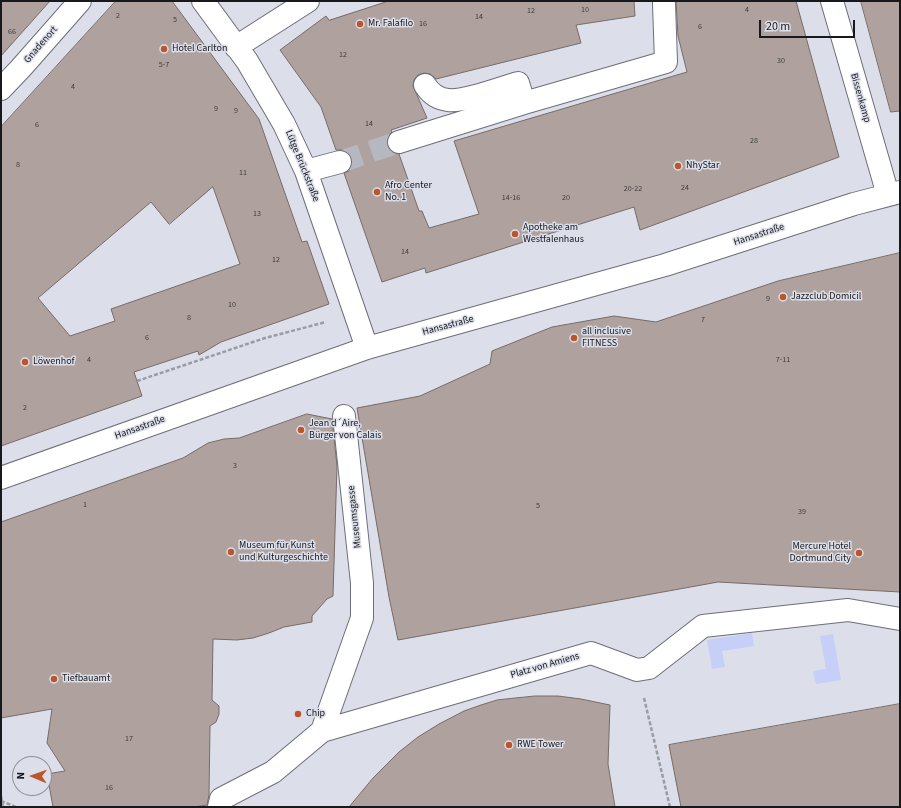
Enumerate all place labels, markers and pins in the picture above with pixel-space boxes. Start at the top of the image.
place label: Mr. Falafilo [368,18,413,30]
marker: Mr. Falafilo [355,19,365,29]
place label: Hotel Carlton [172,43,227,55]
marker: Hotel Carlton [159,44,169,54]
place label: NhyStar [686,160,719,172]
marker: NhyStar [673,161,683,171]
place label: Afro Center No. 1 [385,180,432,204]
marker: Afro Center No. 1 [372,187,382,197]
place label: Apotheke am Westfalenhaus [523,222,584,246]
marker: Apotheke am Westfalenhaus [510,229,520,239]
place label: Jazzclub Domicil [791,291,861,303]
marker: Jazzclub Domicil [778,292,788,302]
place label: all inclusive FITNESS [582,326,631,350]
marker: all inclusive FITNESS [569,333,579,343]
place label: Löwenhof [33,356,74,368]
marker: Löwenhof [20,357,30,367]
place label: Jean d´Aire, Bürger von Calais [309,418,382,442]
marker: Jean d´Aire, Bürger von Calais [296,425,306,435]
place label: Museum für Kunst und Kulturgeschichte [239,540,328,564]
place label: Mercure Hotel Dortmund City [790,541,851,564]
marker: Museum für Kunst und Kulturgeschichte [226,547,236,557]
marker: Mercure Hotel Dortmund City [854,548,864,558]
place label: Tiefbauamt [62,673,110,685]
marker: Tiefbauamt [49,674,59,684]
place label: Chip [306,708,325,720]
marker: Chip [293,709,303,719]
place label: RWE Tower [517,739,564,751]
marker: RWE Tower [504,740,514,750]

